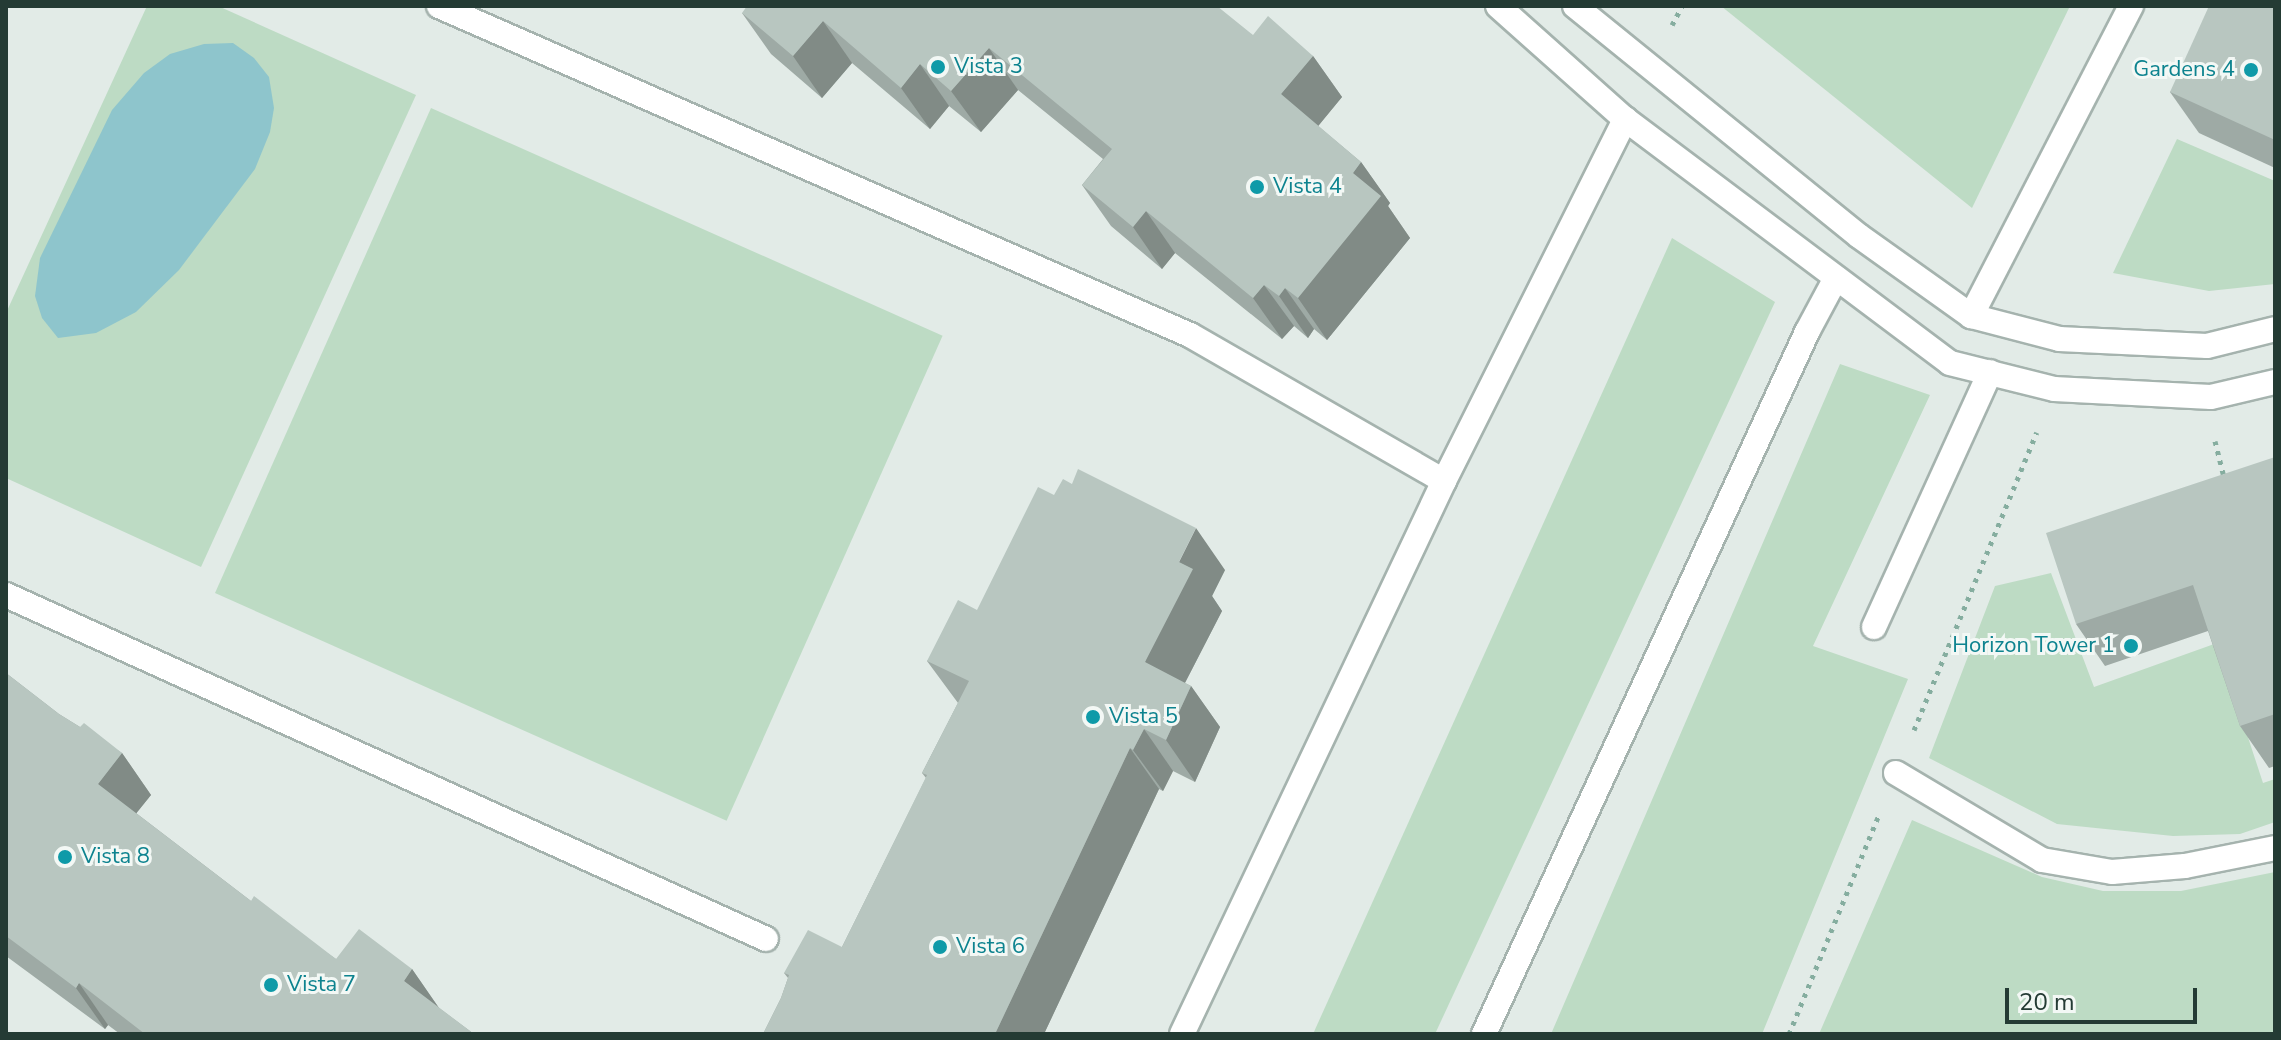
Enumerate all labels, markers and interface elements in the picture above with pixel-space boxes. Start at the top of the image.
place label: Vista 3 [954,54,1023,80]
place label: Gardens 4 [2133,57,2235,83]
marker: Vista 3 [929,58,947,76]
marker: Gardens 4 [2242,61,2260,79]
place label: Vista 4 [1273,174,1342,200]
marker: Vista 4 [1248,178,1266,196]
place label: Horizon Tower 1 [1952,633,2115,659]
marker: Horizon Tower 1 [2122,637,2140,655]
place label: Vista 5 [1109,704,1178,730]
marker: Vista 5 [1084,708,1102,726]
place label: Vista 8 [81,844,150,870]
marker: Vista 8 [56,848,74,866]
place label: Vista 6 [956,934,1025,960]
marker: Vista 6 [931,938,949,956]
place label: Vista 7 [287,972,356,998]
scale bar [2009,972,2201,1022]
marker: Vista 7 [262,976,280,994]
text: 20 m [2019,986,2075,1018]

